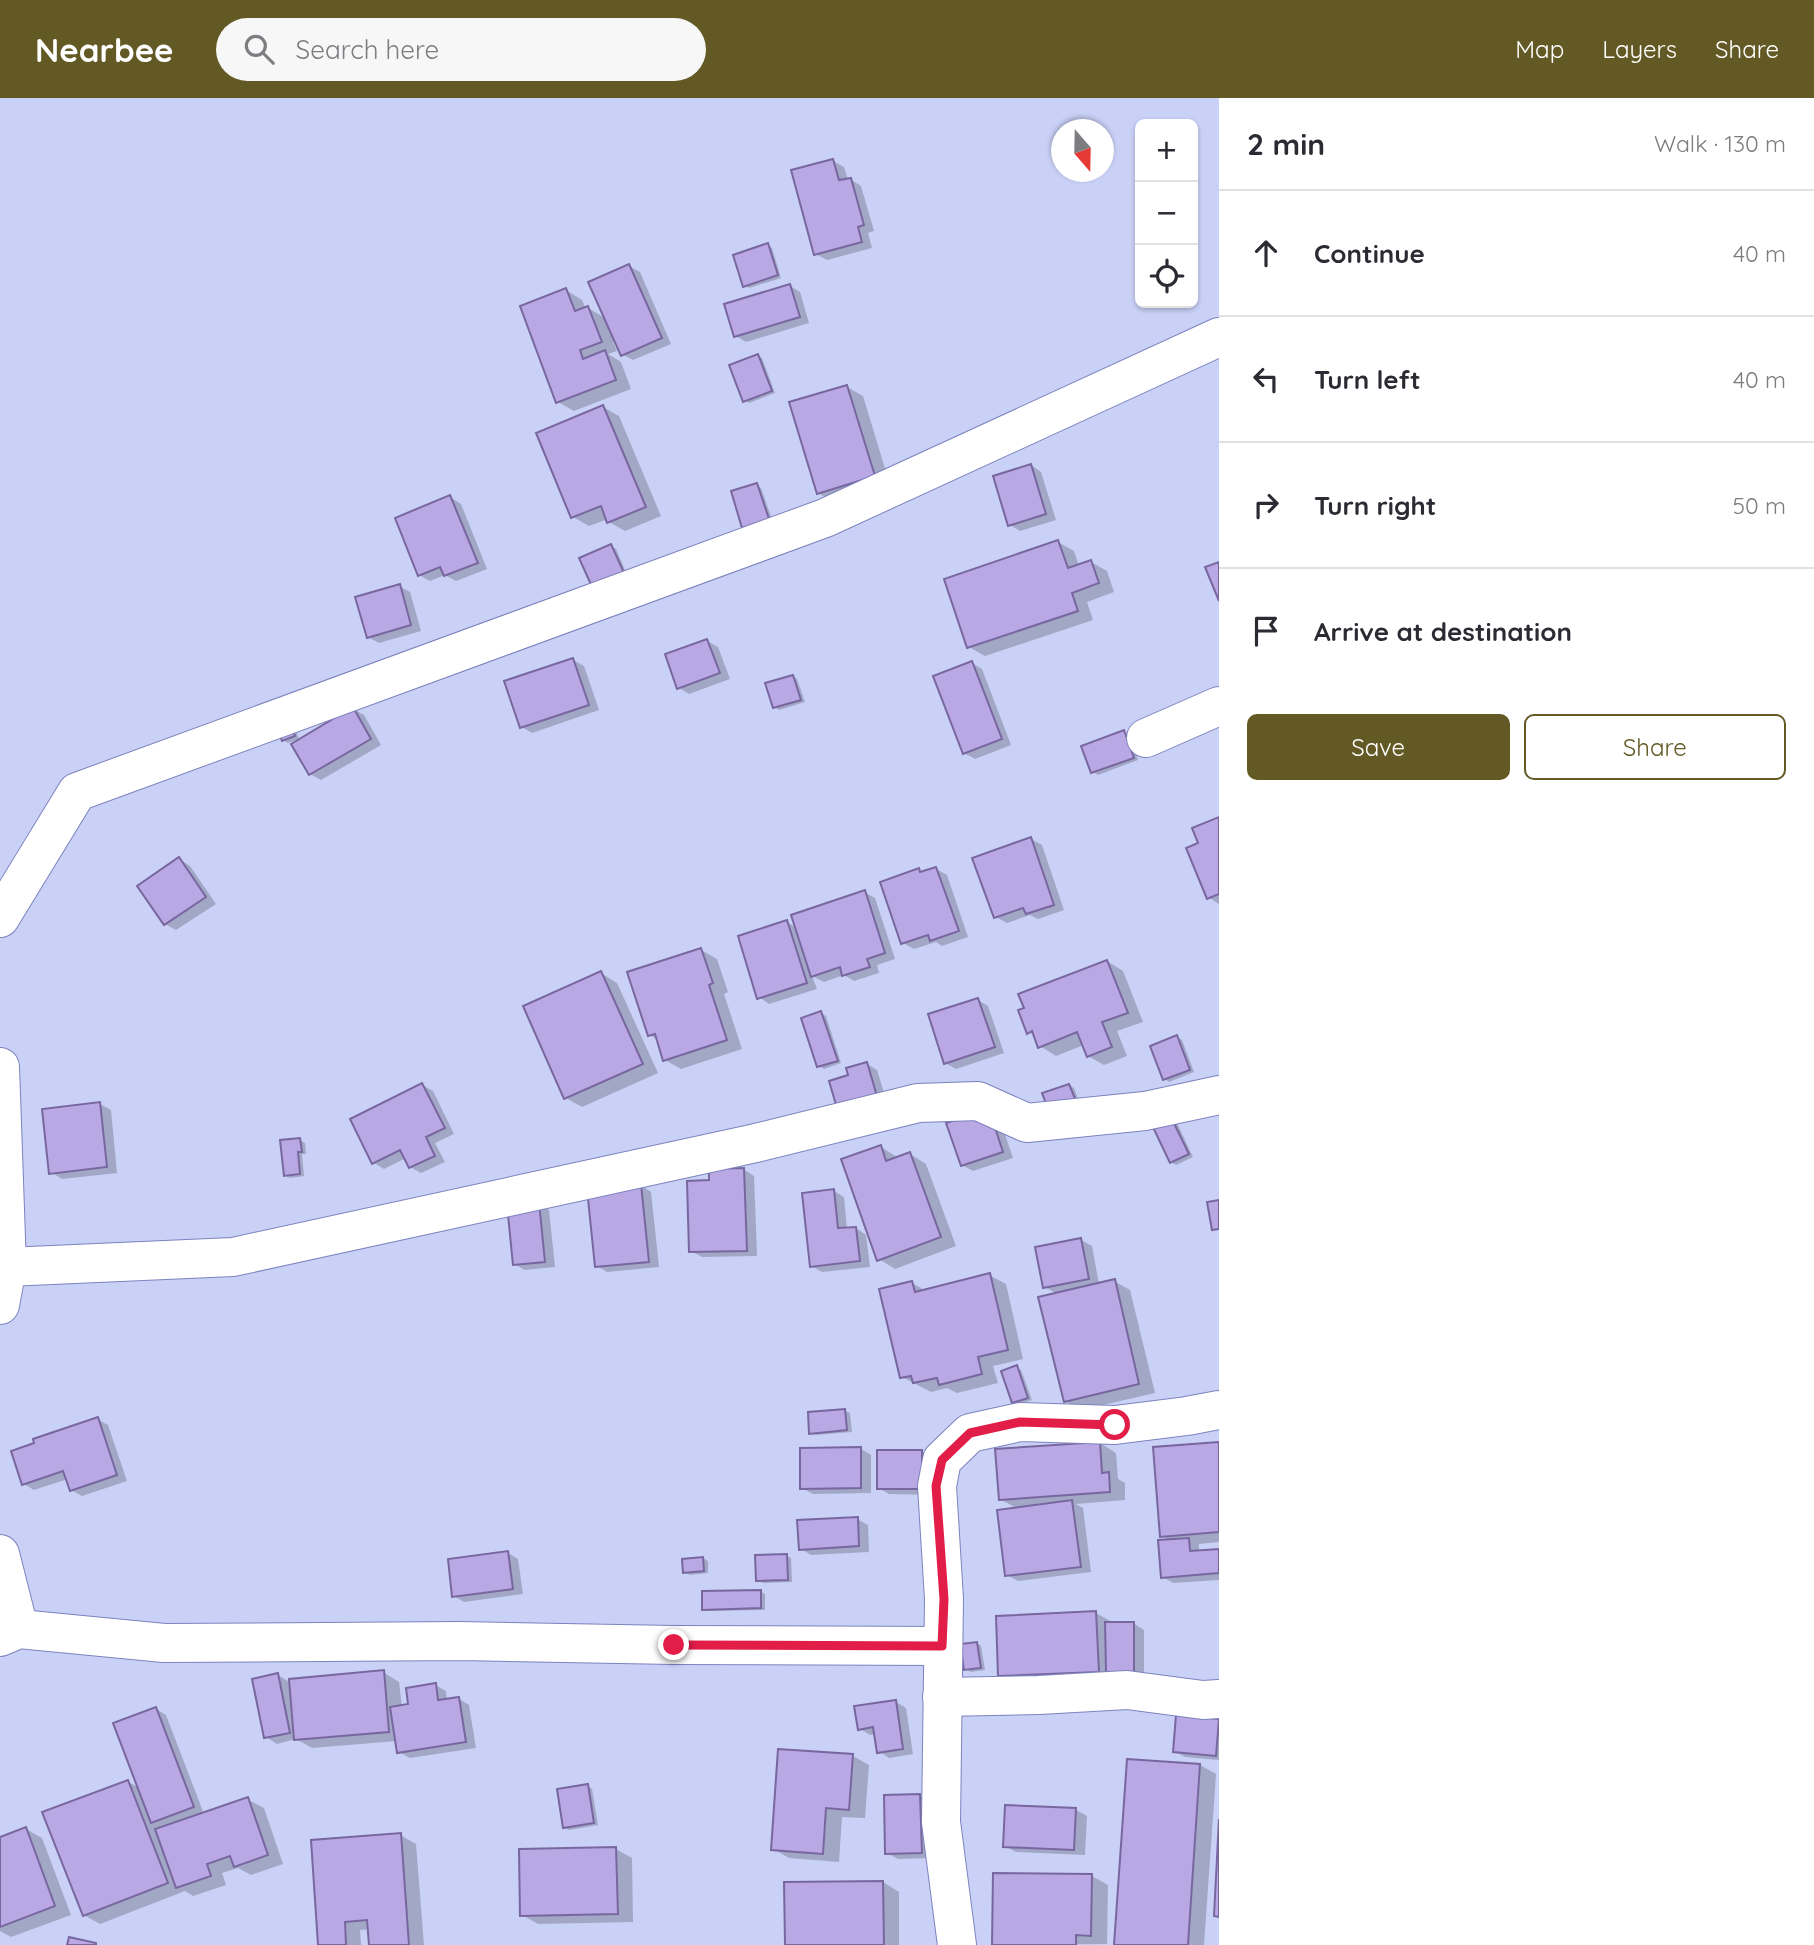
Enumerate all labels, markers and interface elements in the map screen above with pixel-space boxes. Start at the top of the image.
search box [216,18,706,81]
text: Nearbee [35,29,174,70]
icon: search [240,30,278,68]
text: Search here [296,33,439,66]
text: Map [1515,34,1564,64]
text: Layers [1602,34,1677,64]
text: Share [1715,34,1779,64]
north arrow [1051,119,1114,182]
map controls [1135,119,1198,308]
button: + [1135,119,1198,182]
text: 2 min [1247,125,1325,163]
text: Walk · 130 m [1654,129,1786,158]
button: − [1135,182,1198,245]
icon: ahead [1247,234,1285,272]
text: Continue [1314,237,1425,270]
text: 40 m [1733,239,1786,268]
button: locate [1135,245,1198,308]
icon: left [1247,360,1285,398]
text: Turn left [1314,363,1421,396]
text: 40 m [1733,365,1786,394]
icon: right [1247,486,1285,524]
text: Turn right [1314,489,1436,522]
text: 50 m [1733,491,1786,520]
icon: arrive [1247,612,1285,650]
text: Arrive at destination [1314,615,1572,648]
button: Save [1247,714,1510,780]
button: Share [1524,714,1786,780]
route start [1099,1409,1130,1440]
route end [658,1629,689,1660]

